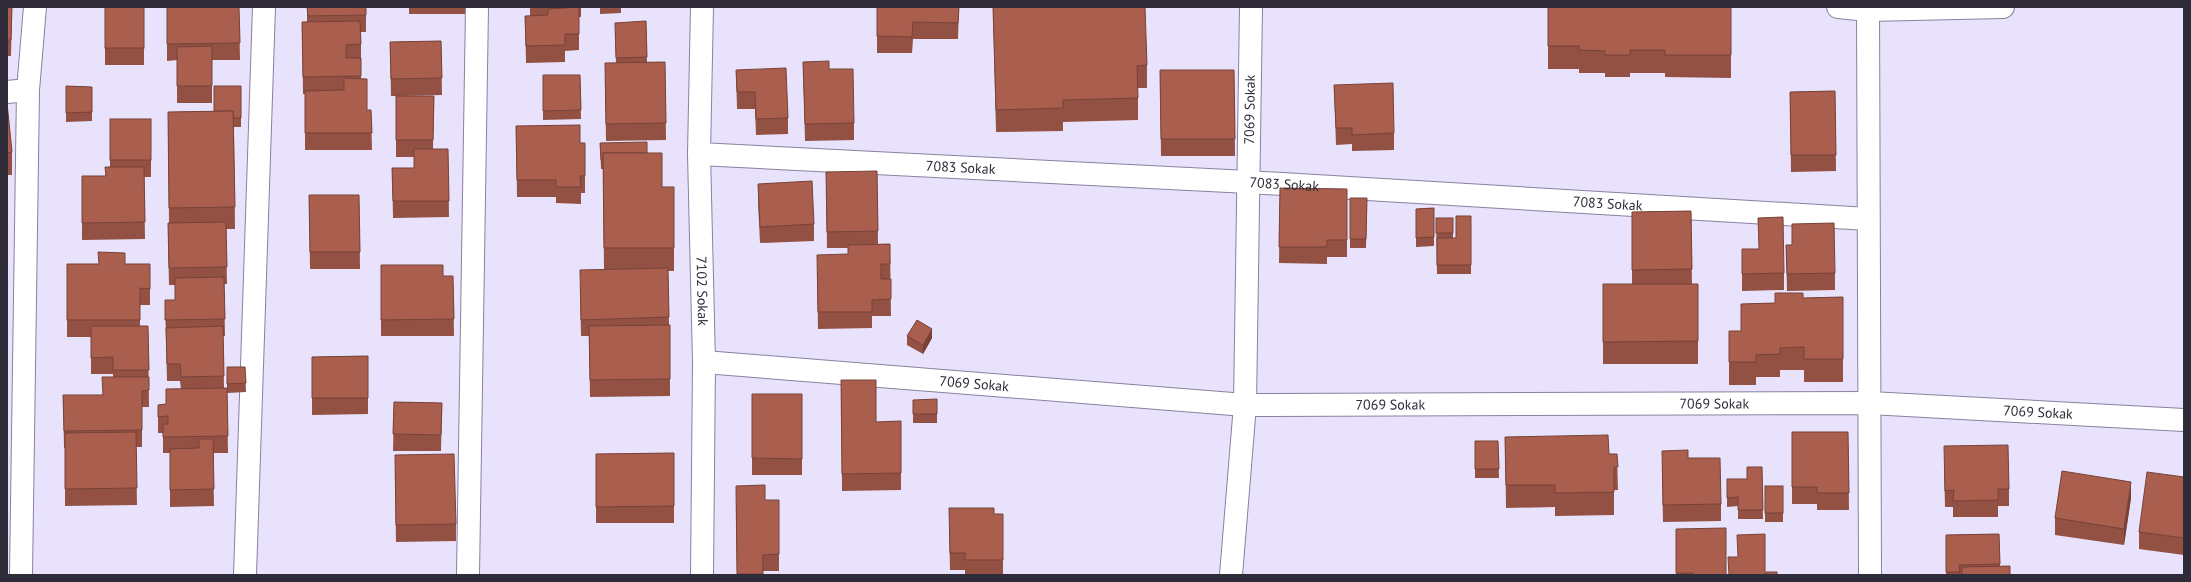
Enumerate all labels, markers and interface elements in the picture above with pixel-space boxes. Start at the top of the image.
street label: 7069 Sokak [1240,74,1259,145]
street label: 7083 Sokak [925,157,996,178]
street label: 7083 Sokak [1249,173,1320,195]
street label: 7083 Sokak [1572,192,1643,215]
street label: 7102 Sokak [692,256,712,326]
street label: 7069 Sokak [939,372,1010,395]
street label: 7069 Sokak [1679,394,1749,413]
street label: 7069 Sokak [1355,395,1425,414]
street label: 7069 Sokak [2003,401,2074,423]

